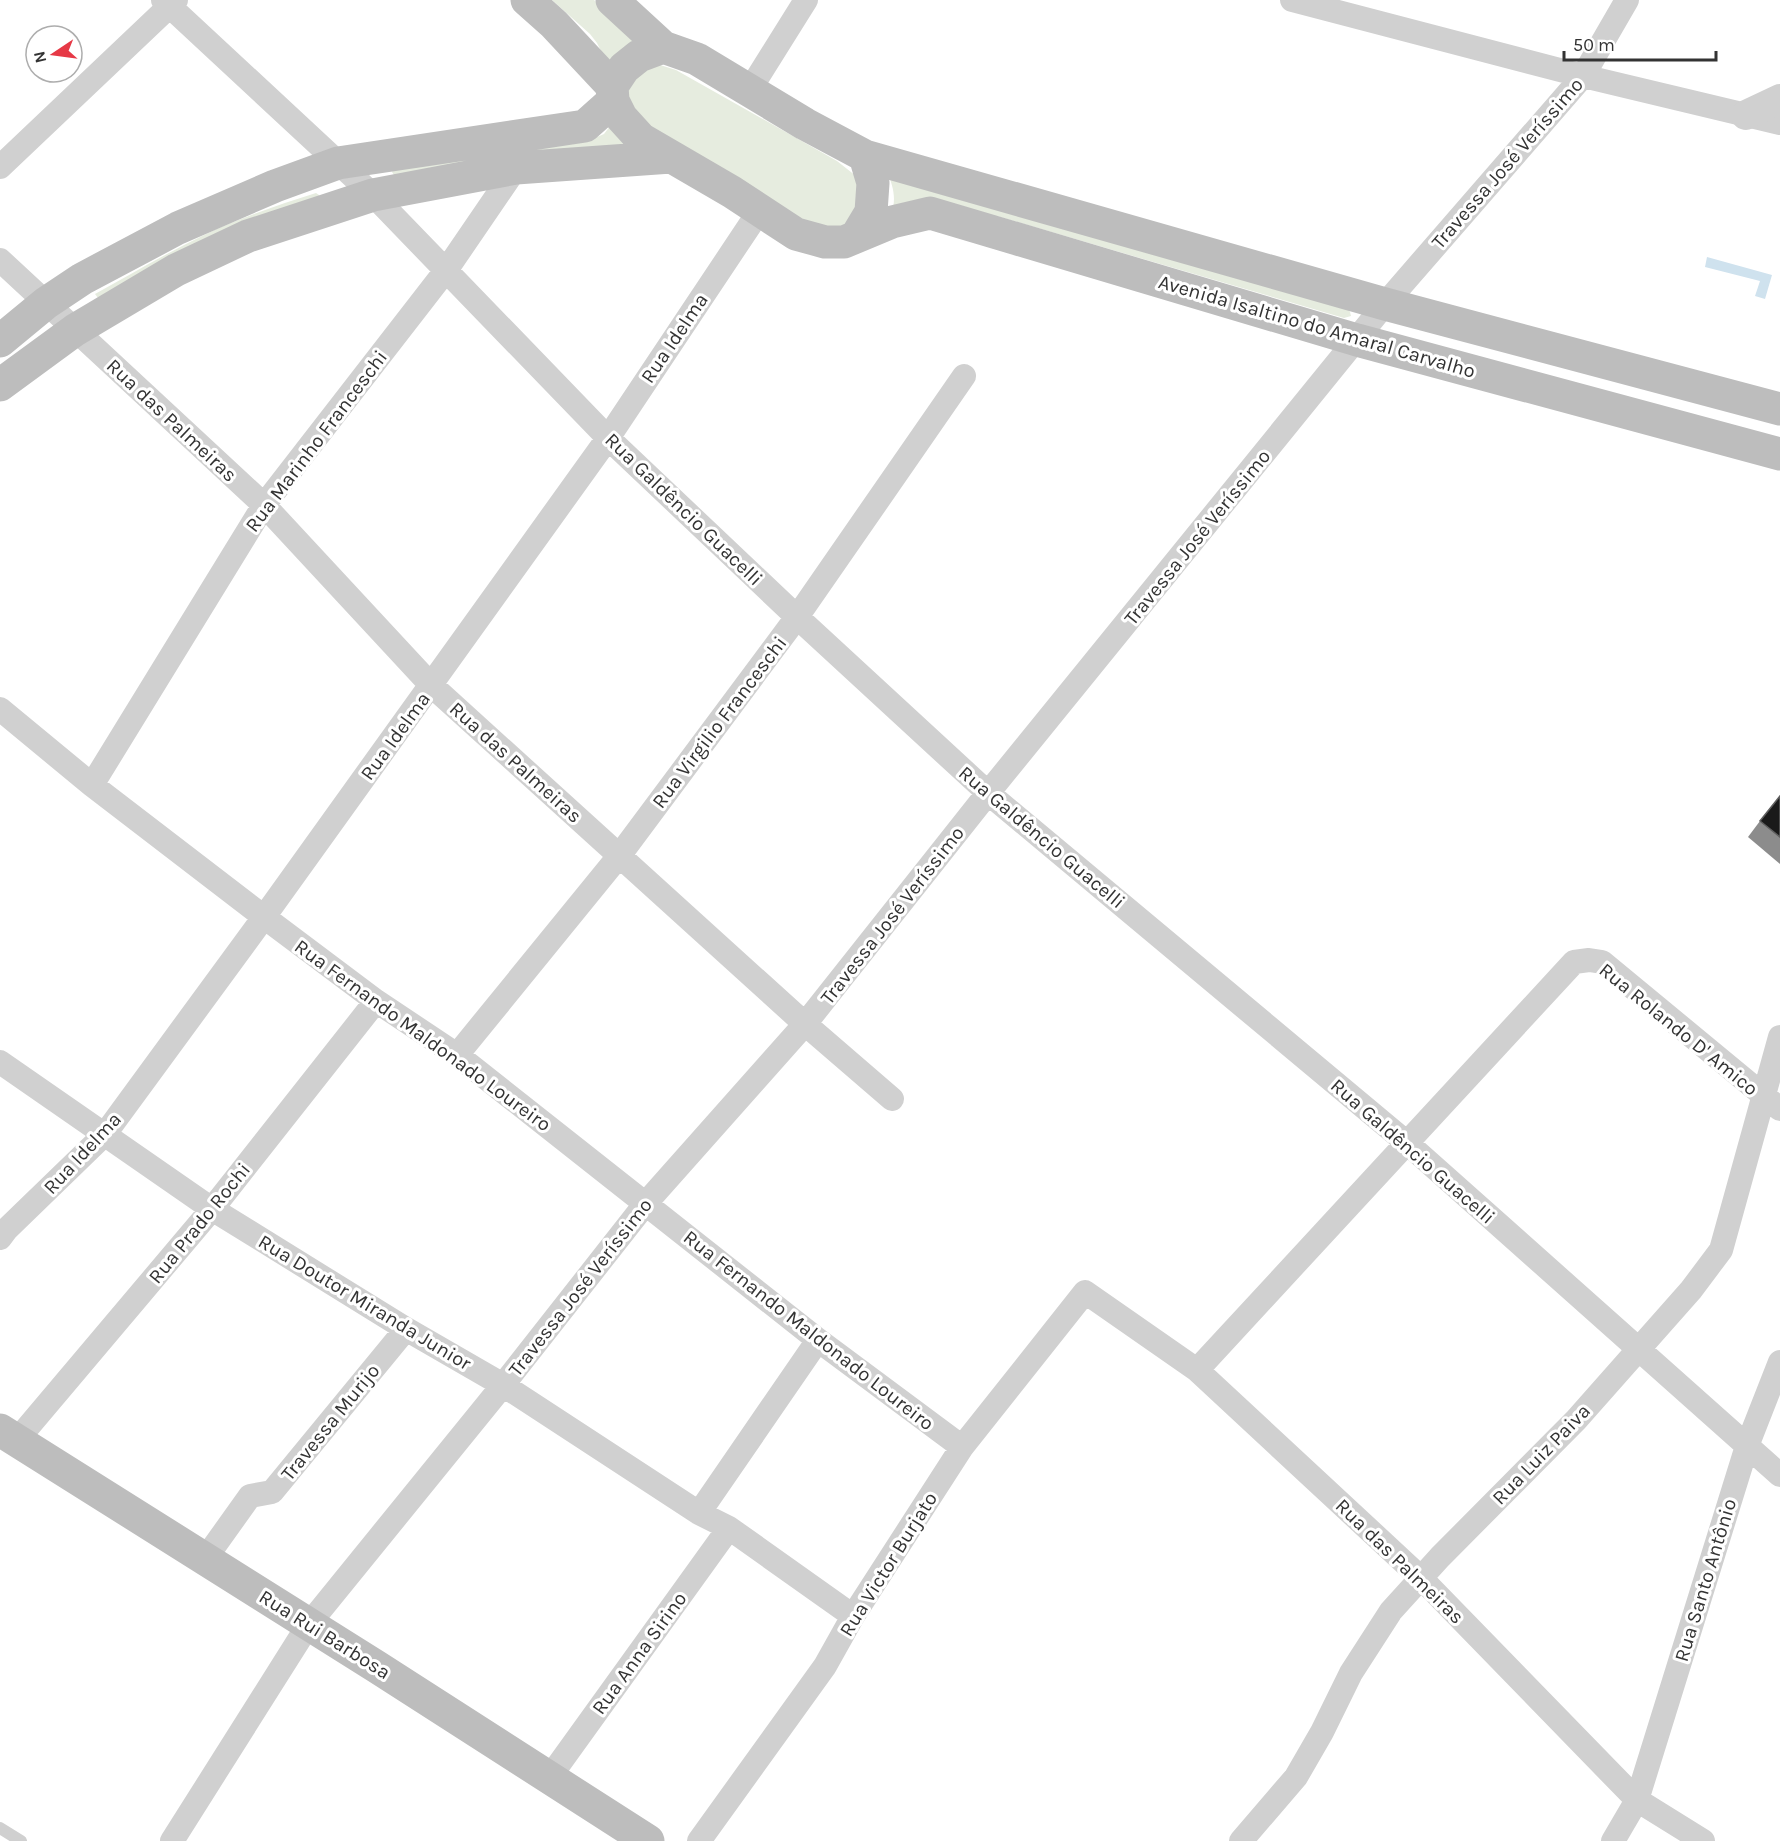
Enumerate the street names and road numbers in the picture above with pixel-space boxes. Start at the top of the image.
street label: Travessa José Veríssimo [1427,73,1588,254]
street label: Avenida Isaltino do Amaral Carvalho [1156,270,1478,383]
street label: Rua Idelma [636,289,713,387]
street label: Rua Marinho Franceschi [241,346,392,537]
street label: Rua das Palmeiras [102,354,242,487]
street label: Rua Galdêncio Guacelli [600,428,767,590]
street label: Travessa José Veríssimo [1120,445,1275,630]
street label: Rua Virgilio Franceschi [647,632,791,813]
street label: Rua Idelma [356,688,435,785]
street label: Rua das Palmeiras [445,697,586,828]
street label: Rua Galdêncio Guacelli [954,761,1129,914]
street label: Travessa José Veríssimo [816,822,969,1009]
street label: Rua Fernando Maldonado Loureiro [290,935,555,1136]
street label: Rua Rolando D' Amico [1595,958,1763,1101]
street label: Rua Galdêncio Guacelli [1326,1074,1499,1229]
street label: Rua Idelma [39,1108,126,1199]
street label: Rua Prado Rochi [144,1158,255,1288]
street label: Travessa José Veríssimo [504,1194,657,1381]
street label: Rua Fernando Maldonado Loureiro [679,1226,938,1435]
street label: Rua Doutor Miranda Junior [254,1230,476,1376]
street label: Travessa Murijo [276,1359,384,1485]
street label: Rua Luiz Paiva [1488,1399,1595,1509]
street label: Rua Victor Burjato [835,1488,942,1641]
street label: Rua das Palmeiras [1331,1494,1469,1629]
street label: Rua Santo Antônio [1670,1496,1741,1665]
street label: Rua Rui Barbosa [255,1585,395,1684]
street label: Rua Anna Sirino [587,1588,692,1719]

